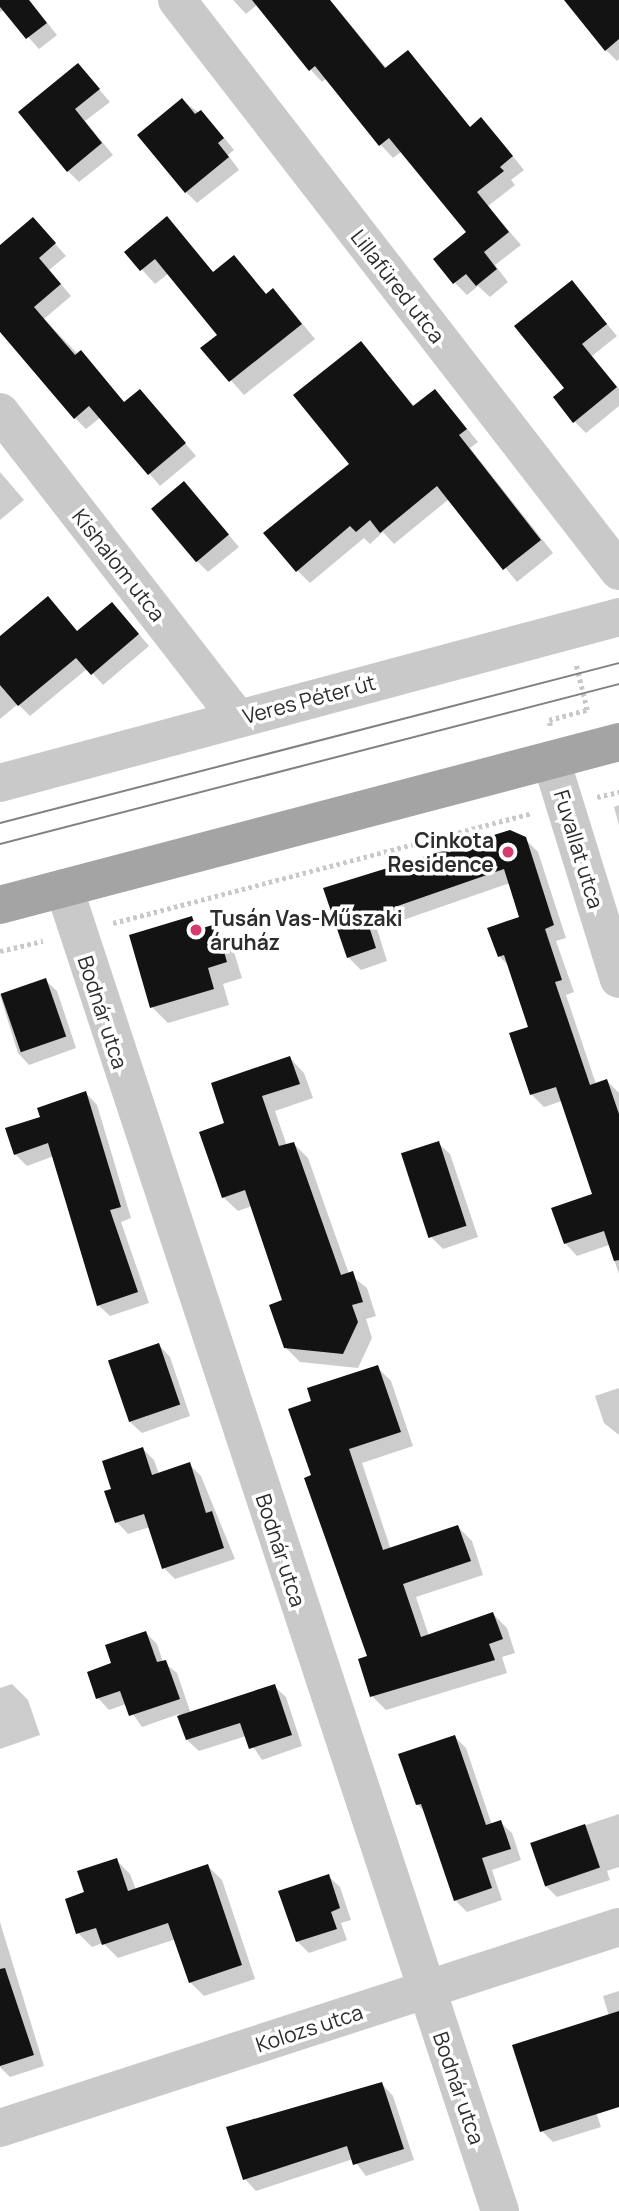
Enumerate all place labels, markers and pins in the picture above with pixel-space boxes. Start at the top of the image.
place label: Cinkota Residence [388,827,494,877]
marker: Cinkota Residence [500,844,516,860]
place label: Tusán Vas-Műszaki áruház [210,905,403,955]
marker: Tusán Vas-Műszaki áruház [188,922,204,938]

